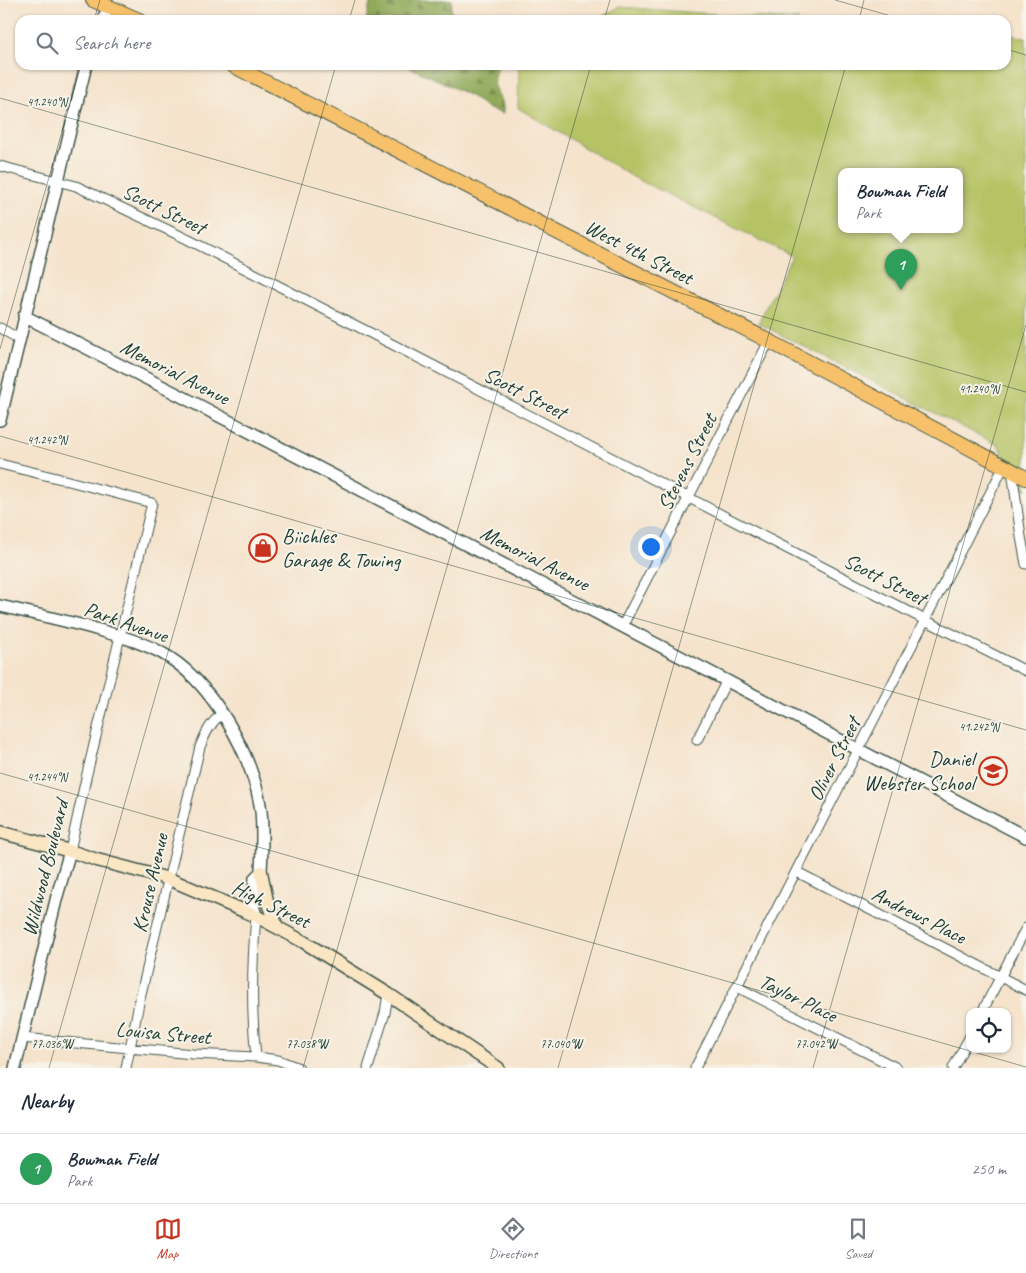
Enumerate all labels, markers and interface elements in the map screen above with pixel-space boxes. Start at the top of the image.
search box [15,15,1011,70]
icon: search [33,29,61,57]
text: Search here [73,31,150,55]
text: 41.240°N [27,94,69,110]
popup [838,168,963,233]
street label: Scott Street [118,178,212,242]
text: Bowman Field [856,179,945,203]
text: Park [856,203,881,223]
street label: West 4th Street [581,214,699,291]
pin: 1 [885,249,917,290]
street label: Memorial Avenue [116,333,236,412]
street label: Scott Street [479,361,573,426]
text: 41.240°N [959,381,1001,397]
street label: Stevens Street [652,407,723,515]
text: 41.242°N [27,432,69,448]
street label: Memorial Avenue [476,519,596,598]
place label: Biichles Garage & Towing [282,523,402,573]
shop icon: Biichles Garage & Towing [248,533,278,563]
your location [638,534,664,560]
street label: Scott Street [839,547,933,612]
street label: Park Avenue [81,596,173,649]
street label: Oliver Street [802,710,868,805]
text: 41.242°N [959,719,1001,735]
place label: Daniel Webster School [864,746,977,796]
school or university icon: Daniel Webster School [978,756,1008,786]
text: 41.244°N [27,769,69,785]
street label: Wildwood Boulevard [16,794,75,939]
street label: Krouse Avenue [126,830,174,935]
street label: High Street [228,874,316,935]
street label: Andrews Place [868,880,971,950]
street label: Taylor Place [755,968,843,1029]
map controls [966,1008,1011,1053]
button: locate [966,1008,1011,1053]
street label: Louisa Street [115,1016,213,1050]
text: 77.036°W [31,1036,75,1052]
text: 77.038°W [286,1036,330,1052]
text: 77.040°W [540,1036,584,1052]
text: 77.042°W [795,1036,839,1052]
text: Nearby [20,1088,73,1114]
text: Bowman Field [67,1147,156,1171]
text: 1 [32,1159,40,1179]
text: 250 m [972,1159,1006,1179]
text: Park [67,1171,92,1191]
tab: Map [154,1215,182,1262]
tab: Directions [489,1215,537,1262]
tab: Saved [844,1215,872,1262]

